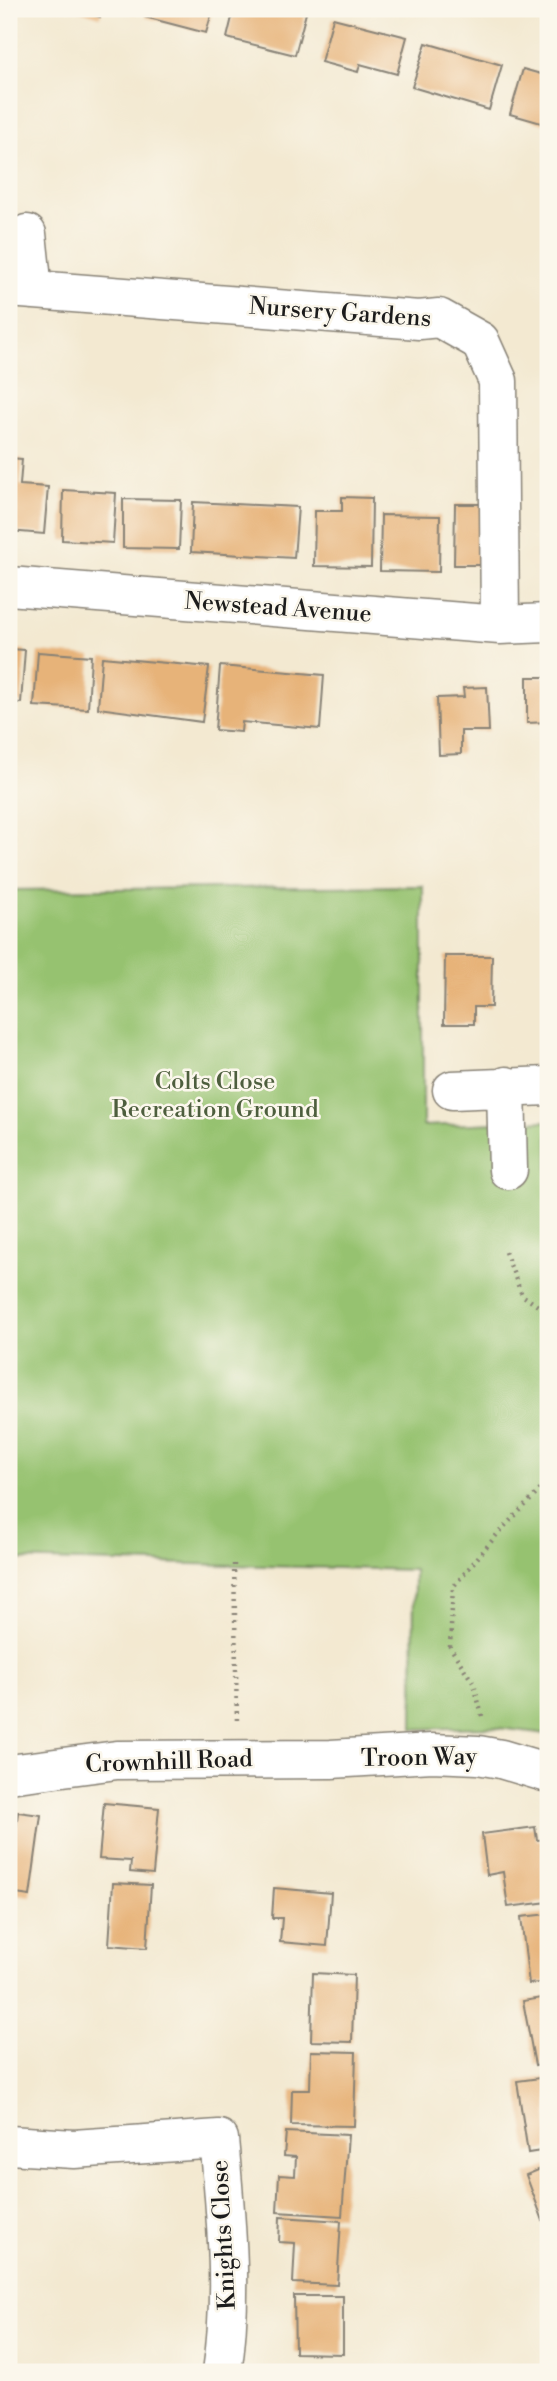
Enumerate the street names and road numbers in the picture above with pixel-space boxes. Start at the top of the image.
street label: Nursery Gardens [248,292,432,334]
street label: Newstead Avenue [183,586,373,630]
street label: Troon Way [361,1742,478,1774]
street label: Crownhill Road [85,1744,254,1780]
street label: Knights Close [205,2159,243,2311]

